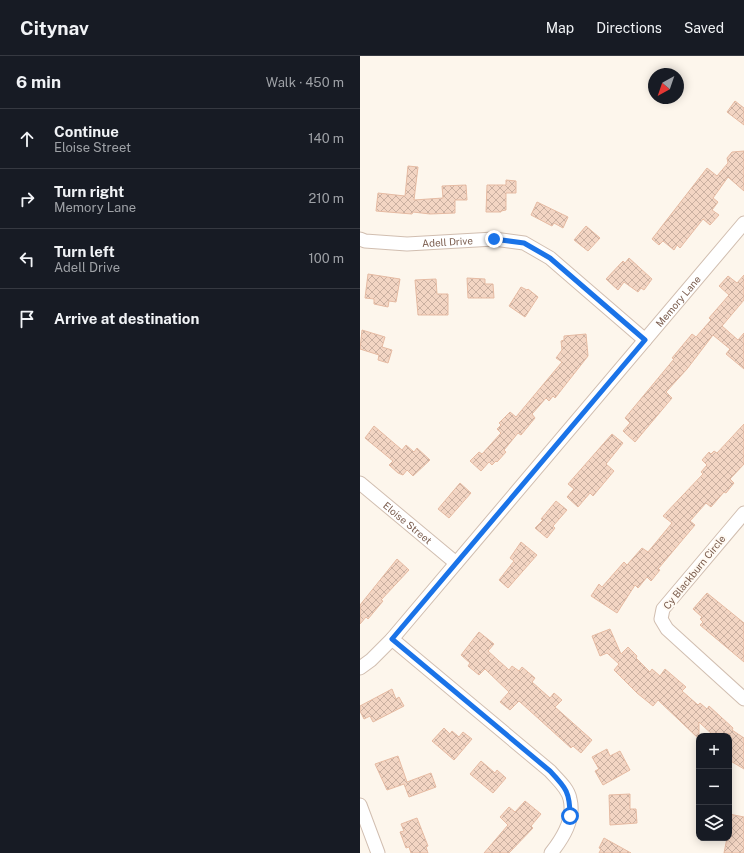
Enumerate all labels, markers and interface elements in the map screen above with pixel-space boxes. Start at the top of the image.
text: Citynav [20,17,89,39]
text: Map [546,20,574,36]
text: Directions [596,20,662,36]
text: Saved [684,20,724,36]
north arrow [648,68,684,104]
text: 6 min [16,72,61,92]
text: Walk · 450 m [266,75,344,90]
text: Continue [54,123,119,140]
icon: ahead [16,128,38,150]
text: 140 m [308,131,344,146]
text: Eloise Street [54,140,131,155]
text: Turn right [54,183,124,200]
icon: right [16,188,38,210]
text: 210 m [309,191,344,206]
text: Memory Lane [54,200,136,215]
route end [485,230,503,248]
street label: Adell Drive [422,234,474,249]
text: Turn left [54,243,115,260]
icon: left [16,248,38,270]
text: 100 m [308,251,344,266]
text: Adell Drive [54,260,120,275]
street label: Memory Lane [653,273,703,329]
icon: arrive [16,308,38,330]
text: Arrive at destination [54,310,199,327]
street label: Eloise Street [381,499,434,546]
street label: Cy Blackburn Circle [660,532,728,611]
map controls [696,733,732,841]
button: + [696,733,732,769]
button: − [696,769,732,805]
button: layers [696,805,732,841]
route start [561,807,579,825]

